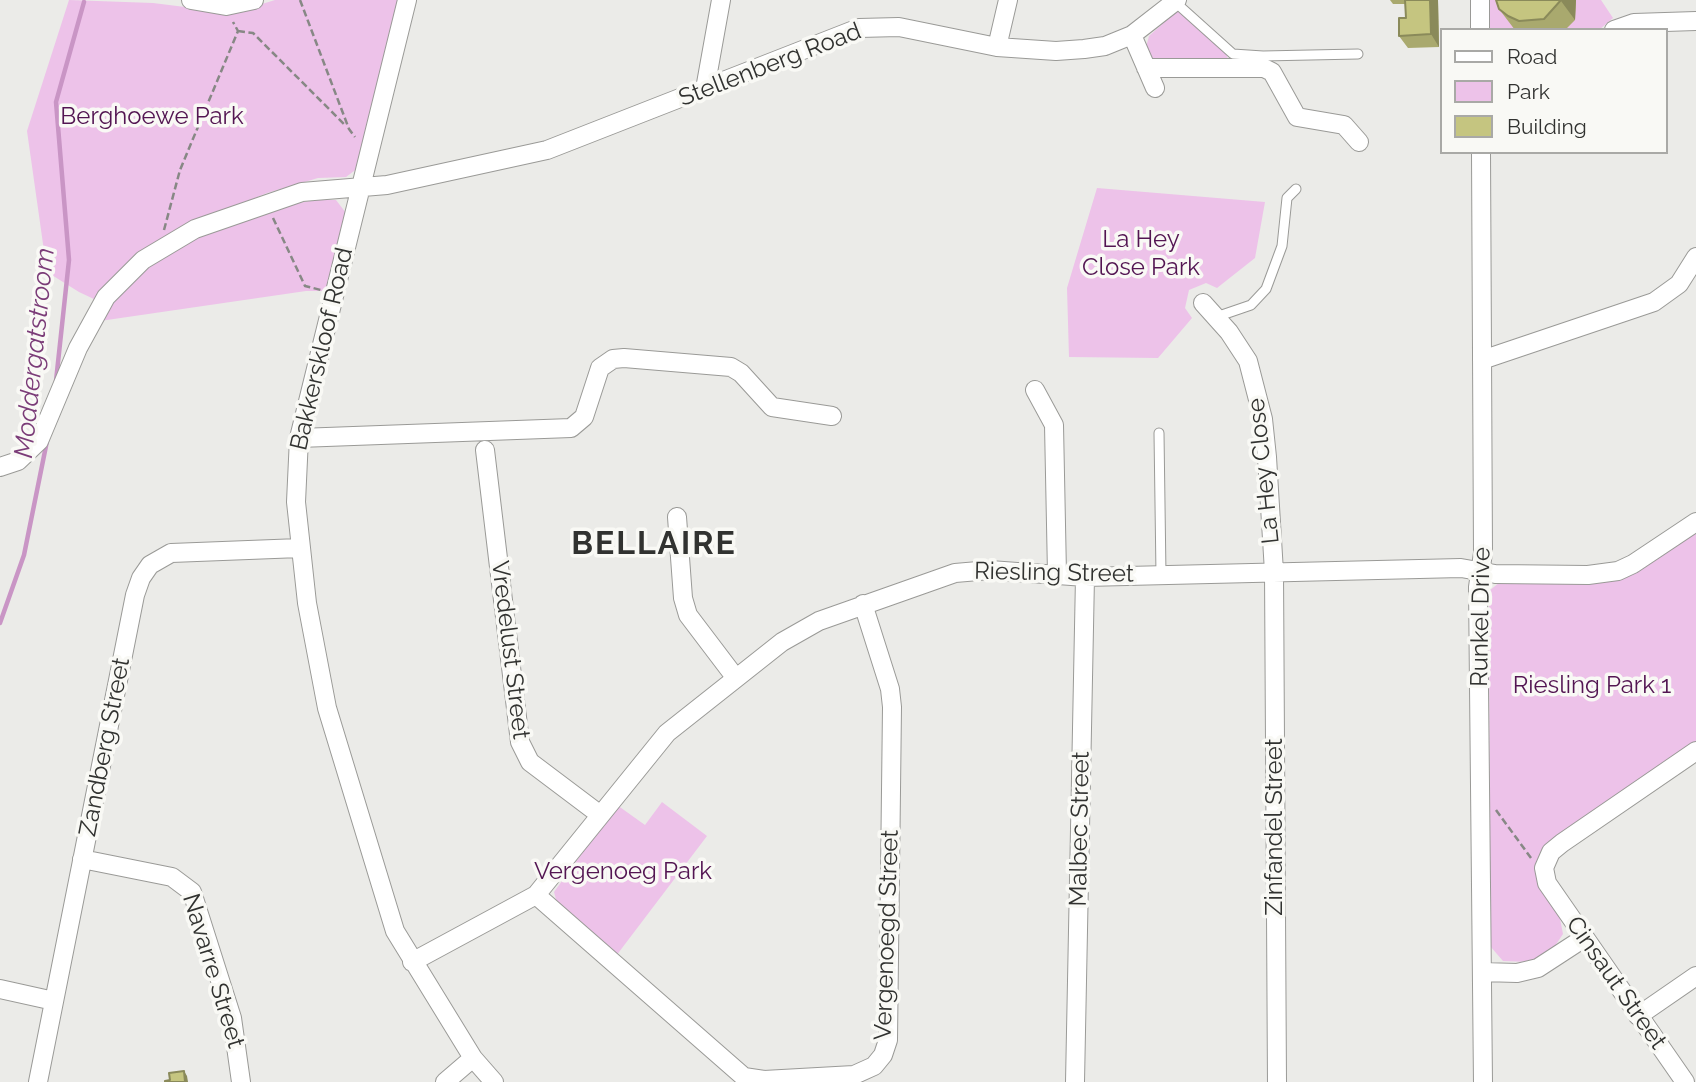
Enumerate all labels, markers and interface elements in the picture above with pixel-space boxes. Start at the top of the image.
street label: Stellenberg Road [675,17,865,113]
legend [1440,28,1668,154]
text: Road [1507,44,1557,69]
text: Park [1507,79,1550,104]
park label: Berghoewe Park [60,103,244,131]
text: Building [1507,114,1587,139]
park label: La Hey Close Park [1082,226,1200,282]
street label: Bakkerskloof Road [285,245,359,453]
water label: Moddergatstroom [8,246,62,460]
street label: La Hey Close [1242,397,1286,545]
district label: BELLAIRE [572,525,736,563]
street label: Runkel Drive [1465,547,1497,687]
street label: Riesling Street [974,557,1134,589]
street label: Vredelust Street [485,559,535,741]
street label: Zandberg Street [74,655,136,839]
park label: Riesling Park 1 [1513,672,1671,700]
street label: Zinfandel Street [1261,738,1289,916]
street label: Malbec Street [1064,751,1096,907]
street label: Vergenoegd Street [869,829,905,1041]
park label: Vergenoeg Park [534,858,712,886]
street label: Navarre Street [176,890,250,1052]
street label: Cinsaut Street [1560,911,1672,1055]

